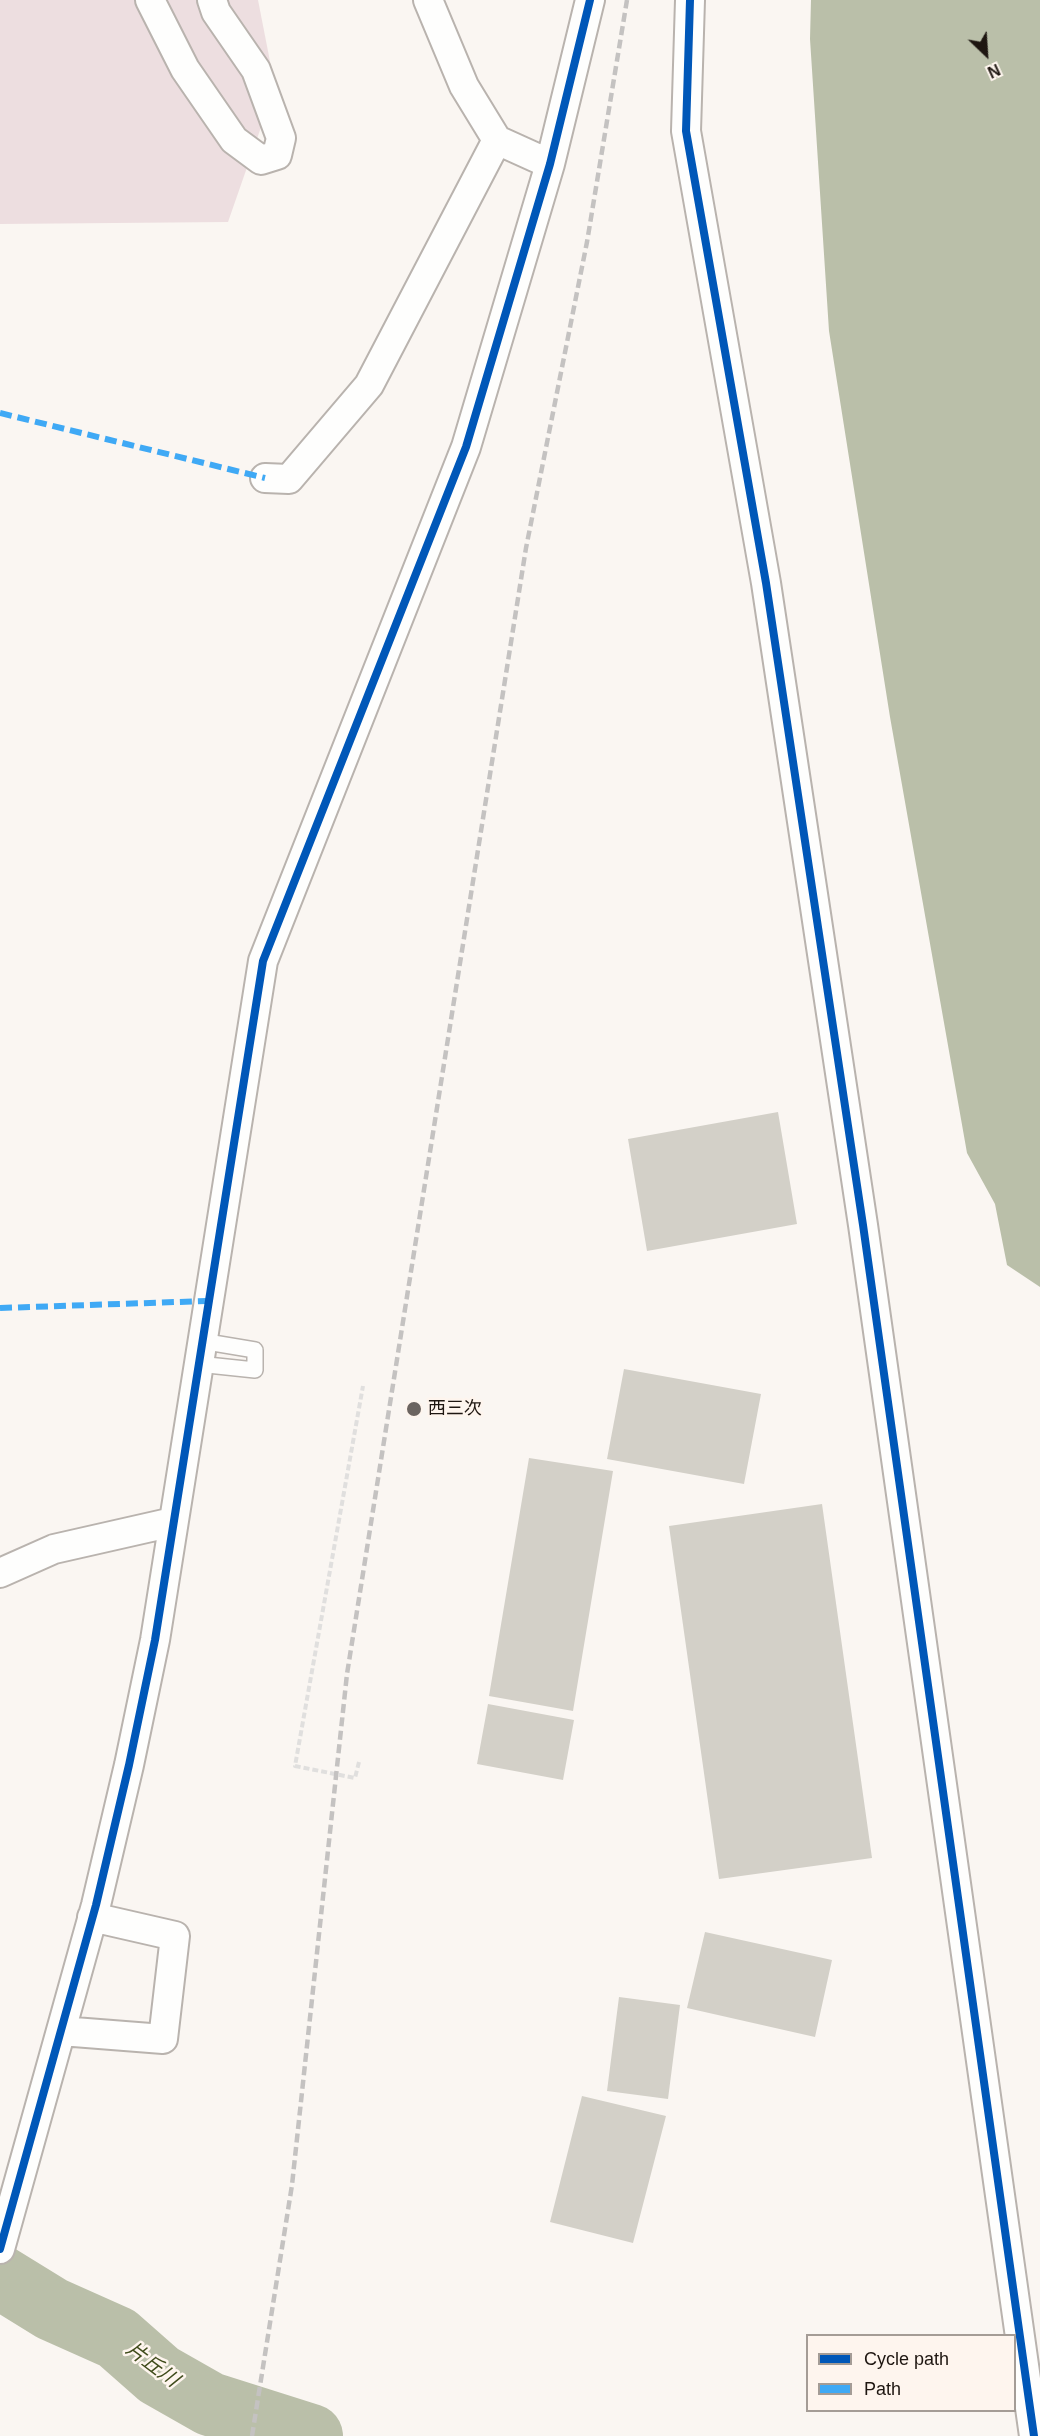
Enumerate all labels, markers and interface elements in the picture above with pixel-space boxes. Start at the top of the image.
north arrow [956,24,1016,84]
text: N [985,61,1003,81]
place label: 西三次 [428,1398,482,1420]
marker: 西三次 [405,1400,423,1418]
legend [806,2334,1016,2412]
water label: 片丘川 [121,2337,183,2393]
text: Cycle path [864,2349,949,2369]
text: Path [864,2379,901,2399]

